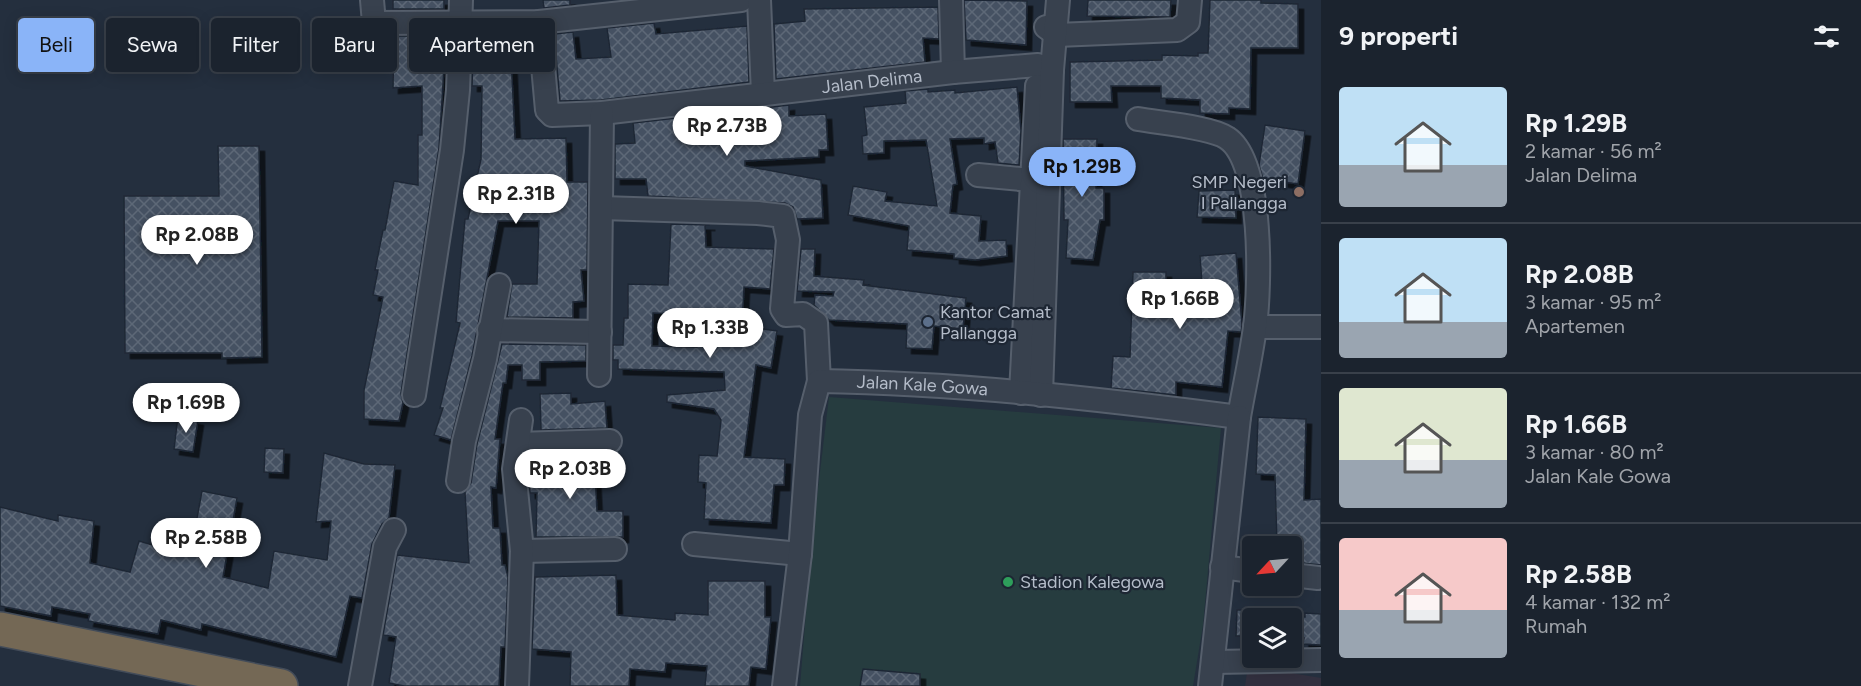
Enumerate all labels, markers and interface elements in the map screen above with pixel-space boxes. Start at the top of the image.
chip: Beli [18,18,94,72]
chip: Sewa [106,18,199,72]
chip: Filter [211,18,300,72]
chip: Baru [312,18,397,72]
chip: Apartemen [409,18,555,72]
text: 9 properti [1339,20,1458,52]
icon: filters [1810,20,1843,53]
street label: Jalan Delima [820,65,923,98]
pin: Rp 2.73B [665,106,789,157]
text: Rp 1.29B [1525,107,1627,139]
icon: home [1387,111,1459,183]
text: Rp 2.73B [687,113,767,137]
text: 2 kamar · 56 m² [1525,139,1662,163]
pin: Rp 1.29B [1020,147,1144,198]
text: Rp 1.29B [1043,154,1121,178]
text: Jalan Delima [1525,163,1637,187]
place label: SMP Negeri I Pallangga [1191,171,1287,214]
pin: Rp 2.31B [454,174,578,225]
text: Rp 2.31B [477,181,555,205]
marker: SMP Negeri I Pallangga [1292,185,1306,199]
pin: Rp 2.08B [135,215,259,266]
text: Rp 2.08B [155,222,239,246]
text: Rp 2.08B [1525,258,1634,290]
icon: home [1387,262,1459,334]
pin: Rp 1.66B [1118,279,1242,330]
text: Rp 1.66B [1141,286,1219,310]
text: 3 kamar · 95 m² [1525,290,1661,314]
place label: Kantor Camat Pallangga [940,301,1051,344]
pin: Rp 1.33B [648,308,772,359]
text: Apartemen [1525,314,1625,338]
text: Rp 1.33B [671,315,749,339]
marker: Kantor Camat Pallangga [921,315,935,329]
street label: Jalan Kale Gowa [856,371,989,400]
pin: Rp 1.69B [124,383,248,434]
text: Rp 1.69B [147,390,225,414]
text: Rp 1.66B [1525,408,1627,440]
icon: home [1387,412,1459,484]
text: 3 kamar · 80 m² [1525,440,1664,464]
pin: Rp 2.03B [508,449,632,500]
text: Rp 2.03B [529,456,611,480]
text: Jalan Kale Gowa [1525,464,1671,488]
pin: Rp 2.58B [144,518,268,569]
text: Rp 2.58B [165,525,247,549]
north arrow [1242,536,1302,596]
map controls [1242,536,1302,668]
text: Rp 2.58B [1525,558,1632,590]
icon: home [1387,562,1459,634]
place label: Stadion Kalegowa [1020,571,1164,593]
marker: Stadion Kalegowa [1001,575,1015,589]
text: 4 kamar · 132 m² [1525,590,1670,614]
button: layers [1242,608,1302,668]
text: Rumah [1525,614,1587,638]

